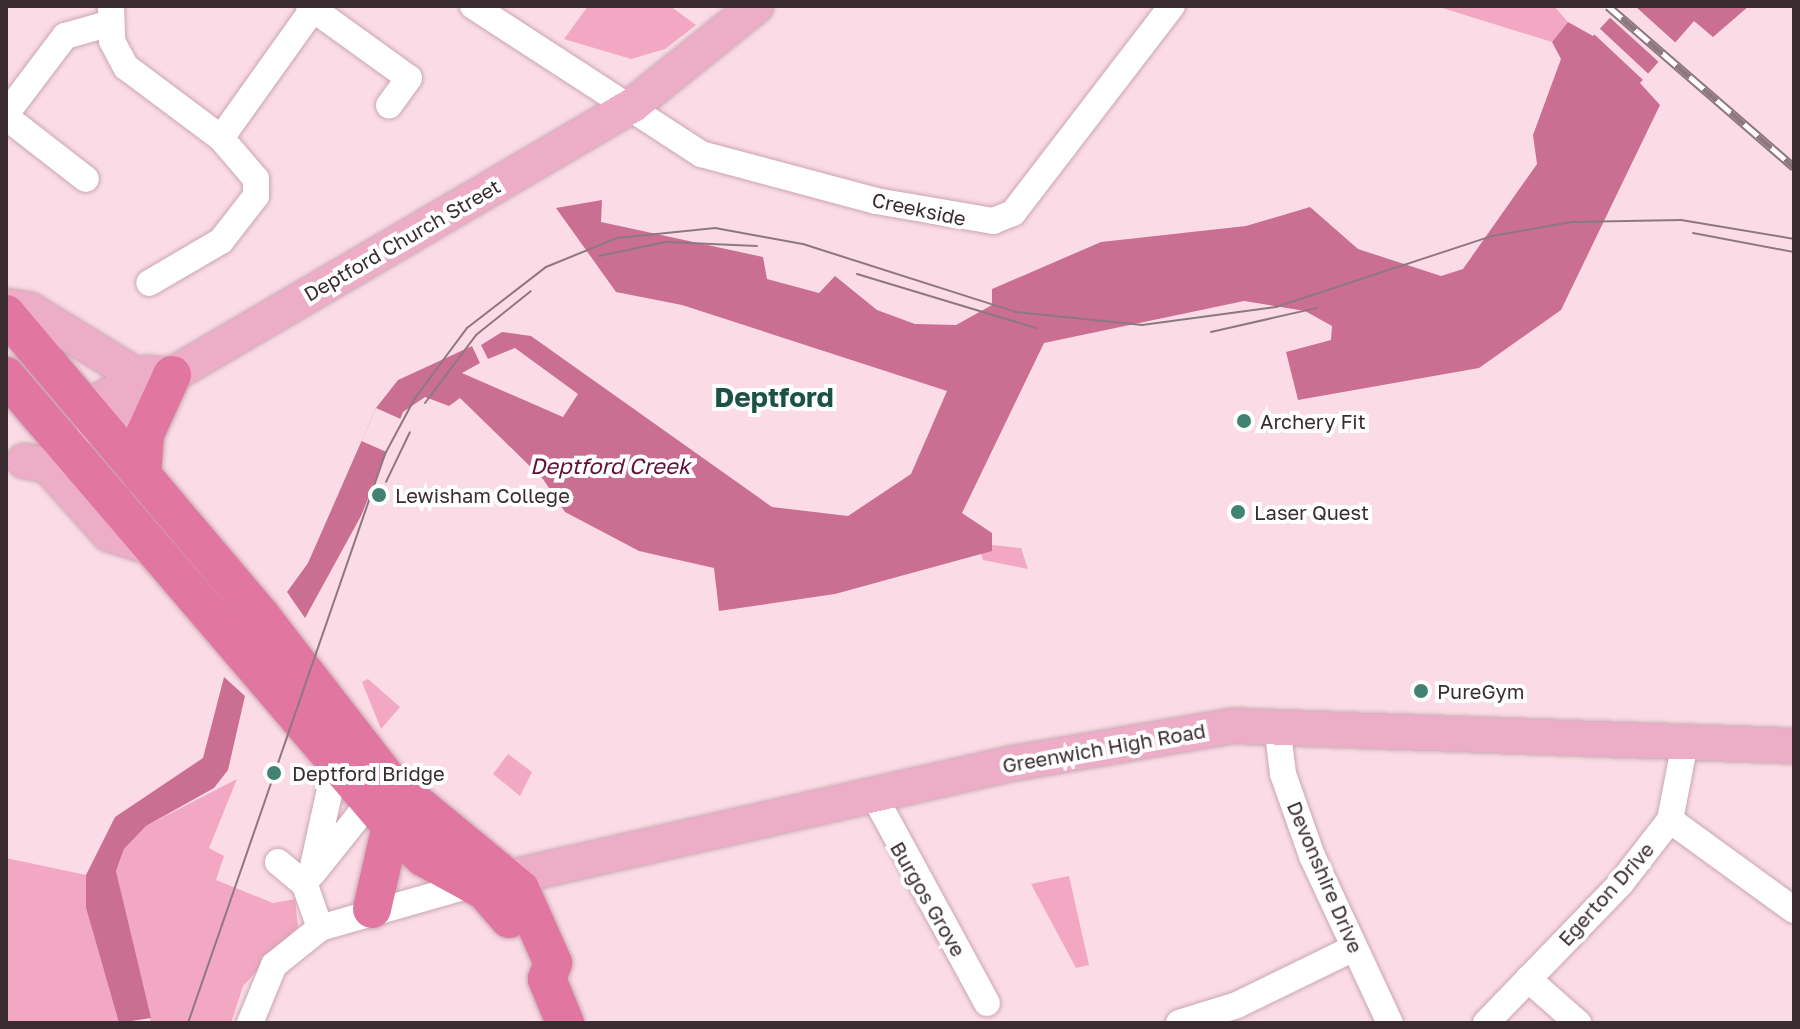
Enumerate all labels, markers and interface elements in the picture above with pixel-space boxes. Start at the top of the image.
street label: Deptford Church Street [299,174,505,306]
street label: Creekside [870,187,968,231]
district label: Deptford [714,380,834,414]
place label: Archery Fit [1260,409,1366,433]
marker: Archery Fit [1235,412,1253,430]
water label: Deptford Creek [530,453,690,479]
place label: Lewisham College [395,483,570,507]
marker: Lewisham College [370,486,388,504]
place label: Laser Quest [1254,500,1369,524]
marker: Laser Quest [1229,503,1247,521]
place label: PureGym [1437,679,1524,703]
marker: PureGym [1412,682,1430,700]
street label: Greenwich High Road [1001,718,1207,778]
place label: Deptford Bridge [292,761,445,785]
marker: Deptford Bridge [263,762,285,784]
street label: Devonshire Drive [1282,798,1368,956]
street label: Burgos Grove [885,837,971,961]
street label: Egerton Drive [1553,837,1659,951]

